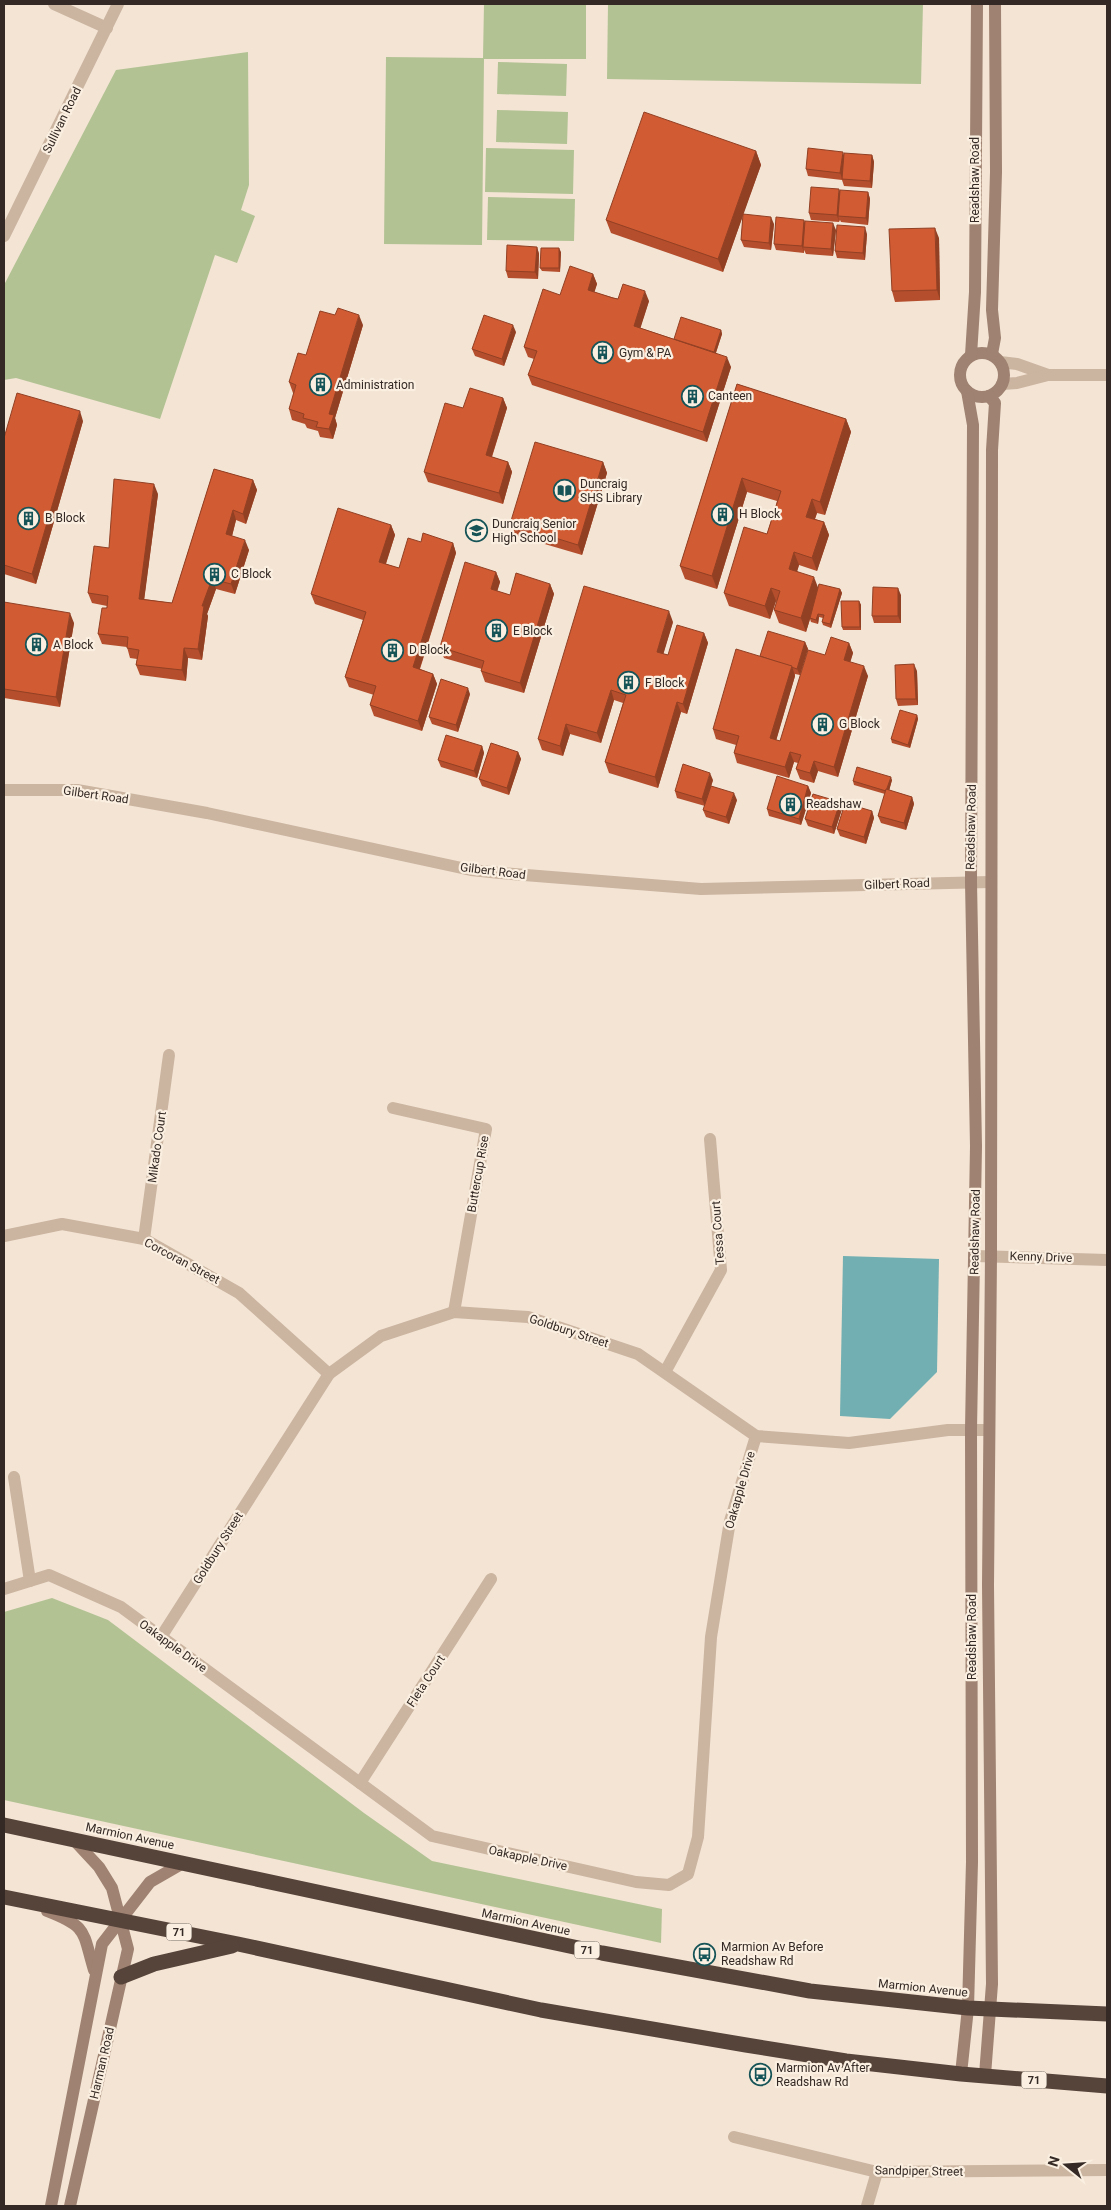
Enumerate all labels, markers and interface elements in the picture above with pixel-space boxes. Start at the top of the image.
street label: Sullivan Road [40,85,84,155]
street label: Readshaw Road [968,137,982,223]
building icon: Gym & PA [591,341,615,365]
place label: Gym & PA [619,346,672,360]
building icon: Administration [308,373,332,397]
place label: Administration [336,378,414,392]
building icon: Canteen [680,384,704,408]
place label: Canteen [708,389,752,403]
place label: Duncraig SHS Library [580,477,642,505]
library icon: Duncraig SHS Library [552,479,576,503]
building icon: H Block [711,502,735,526]
building icon: B Block [17,506,41,530]
place label: H Block [739,507,781,521]
place label: B Block [45,511,86,525]
place label: Duncraig Senior High School [492,517,576,545]
school or university icon: Duncraig Senior High School [464,519,488,543]
building icon: C Block [203,562,227,586]
place label: C Block [231,567,272,581]
building icon: E Block [485,619,509,643]
place label: E Block [513,624,553,638]
building icon: A Block [25,633,49,657]
place label: A Block [53,638,94,652]
building icon: D Block [381,638,405,662]
place label: D Block [409,643,450,657]
building icon: F Block [617,671,641,695]
place label: F Block [645,676,685,690]
building icon: G Block [811,712,835,736]
place label: G Block [839,717,881,731]
street label: Gilbert Road [62,783,130,807]
street label: Readshaw Road [963,784,979,870]
building icon: Readshaw [778,792,802,816]
place label: Readshaw [806,797,861,811]
street label: Gilbert Road [459,860,527,882]
street label: Gilbert Road [864,876,930,892]
street label: Mikado Court [145,1110,169,1184]
street label: Buttercup Rise [464,1135,492,1213]
street label: Readshaw Road [967,1189,983,1275]
street label: Tessa Court [709,1200,727,1266]
street label: Corcoran Street [142,1235,222,1287]
street label: Kenny Drive [1009,1249,1073,1265]
street label: Goldbury Street [528,1312,610,1350]
street label: Oakapple Drive [722,1450,758,1530]
street label: Goldbury Street [190,1509,246,1587]
street label: Readshaw Road [965,1594,979,1680]
street label: Oakapple Drive [136,1617,210,1675]
street label: Fleta Court [404,1652,448,1710]
street label: Marmion Avenue [84,1820,176,1852]
street label: Oakapple Drive [487,1843,569,1873]
street label: Marmion Avenue [480,1906,572,1938]
road number: 71 [166,1924,192,1940]
place label: Marmion Av Before Readshaw Rd [721,1940,823,1968]
road number: 71 [574,1942,600,1958]
bus stop icon: Marmion Av Before Readshaw Rd [693,1942,717,1966]
street label: Marmion Avenue [877,1976,969,2000]
street label: Harman Road [87,2026,117,2100]
place label: Marmion Av After Readshaw Rd [776,2061,870,2089]
bus stop icon: Marmion Av After Readshaw Rd [748,2063,772,2087]
road number: 71 [1022,2072,1046,2088]
north arrow [1041,2140,1091,2190]
text: N [1044,2154,1063,2168]
street label: Sandpiper Street [875,2163,963,2179]

